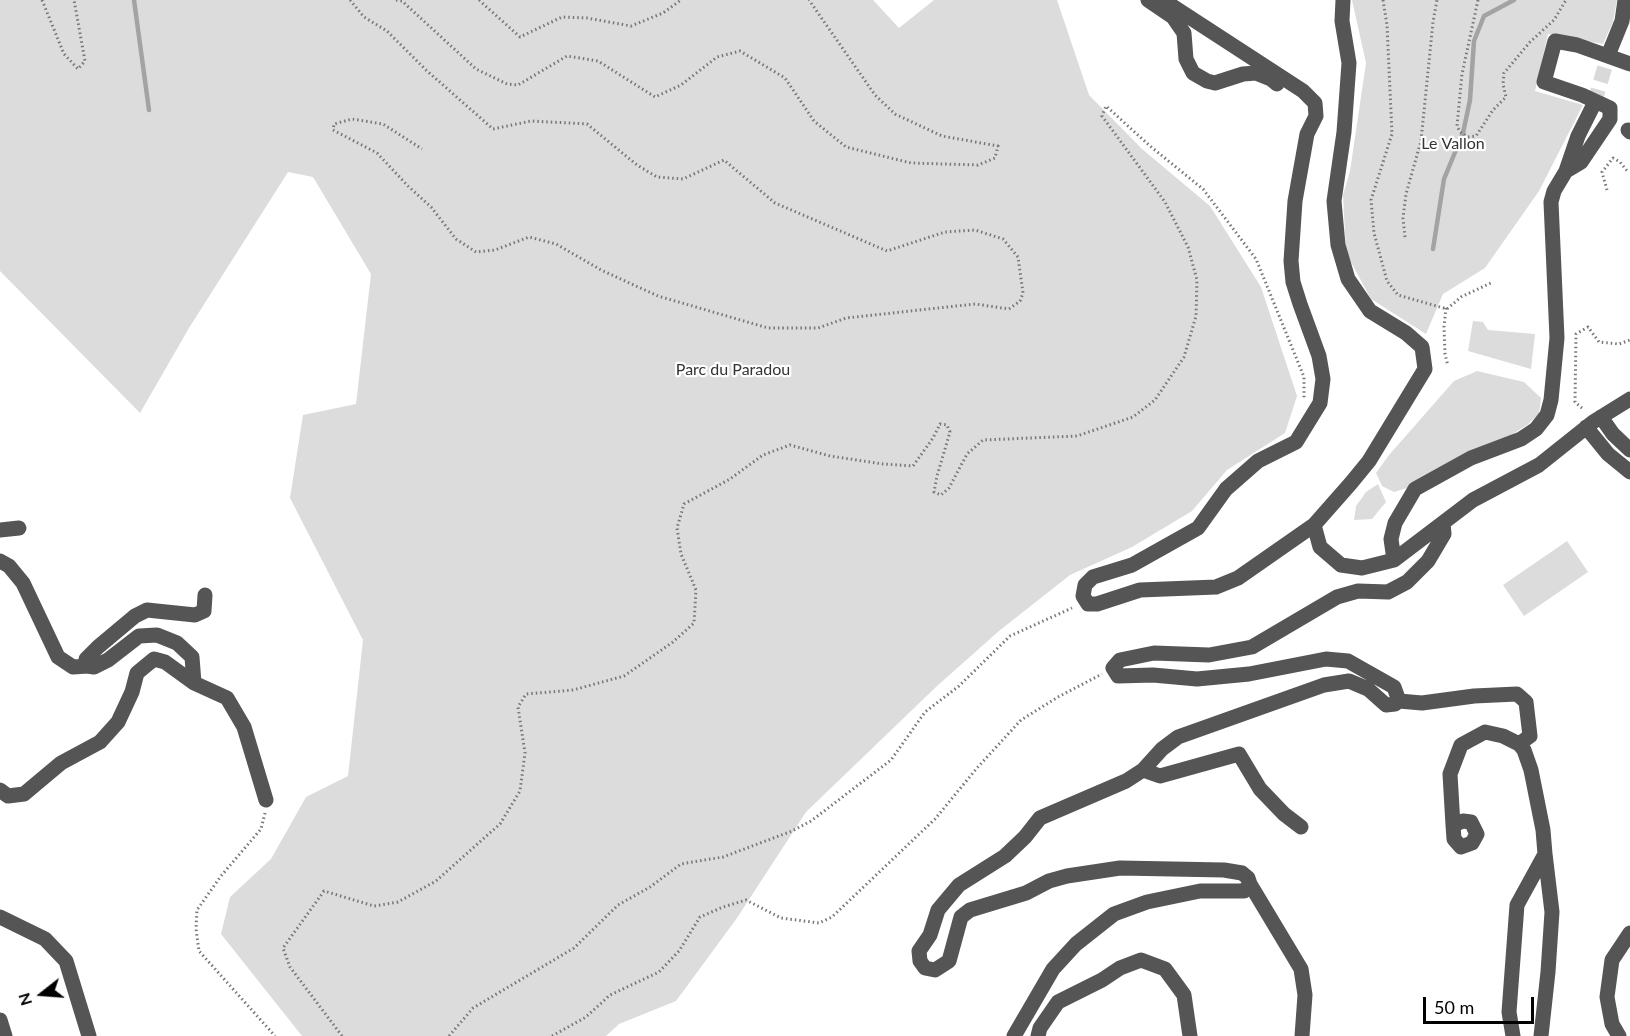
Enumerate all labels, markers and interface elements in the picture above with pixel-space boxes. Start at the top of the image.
park label: Le Vallon [1421,134,1485,154]
park label: Parc du Paradou [676,360,790,380]
north arrow [12,964,72,1024]
scale bar [1426,985,1537,1023]
text: N [13,991,35,1008]
text: 50 m [1434,996,1474,1018]

